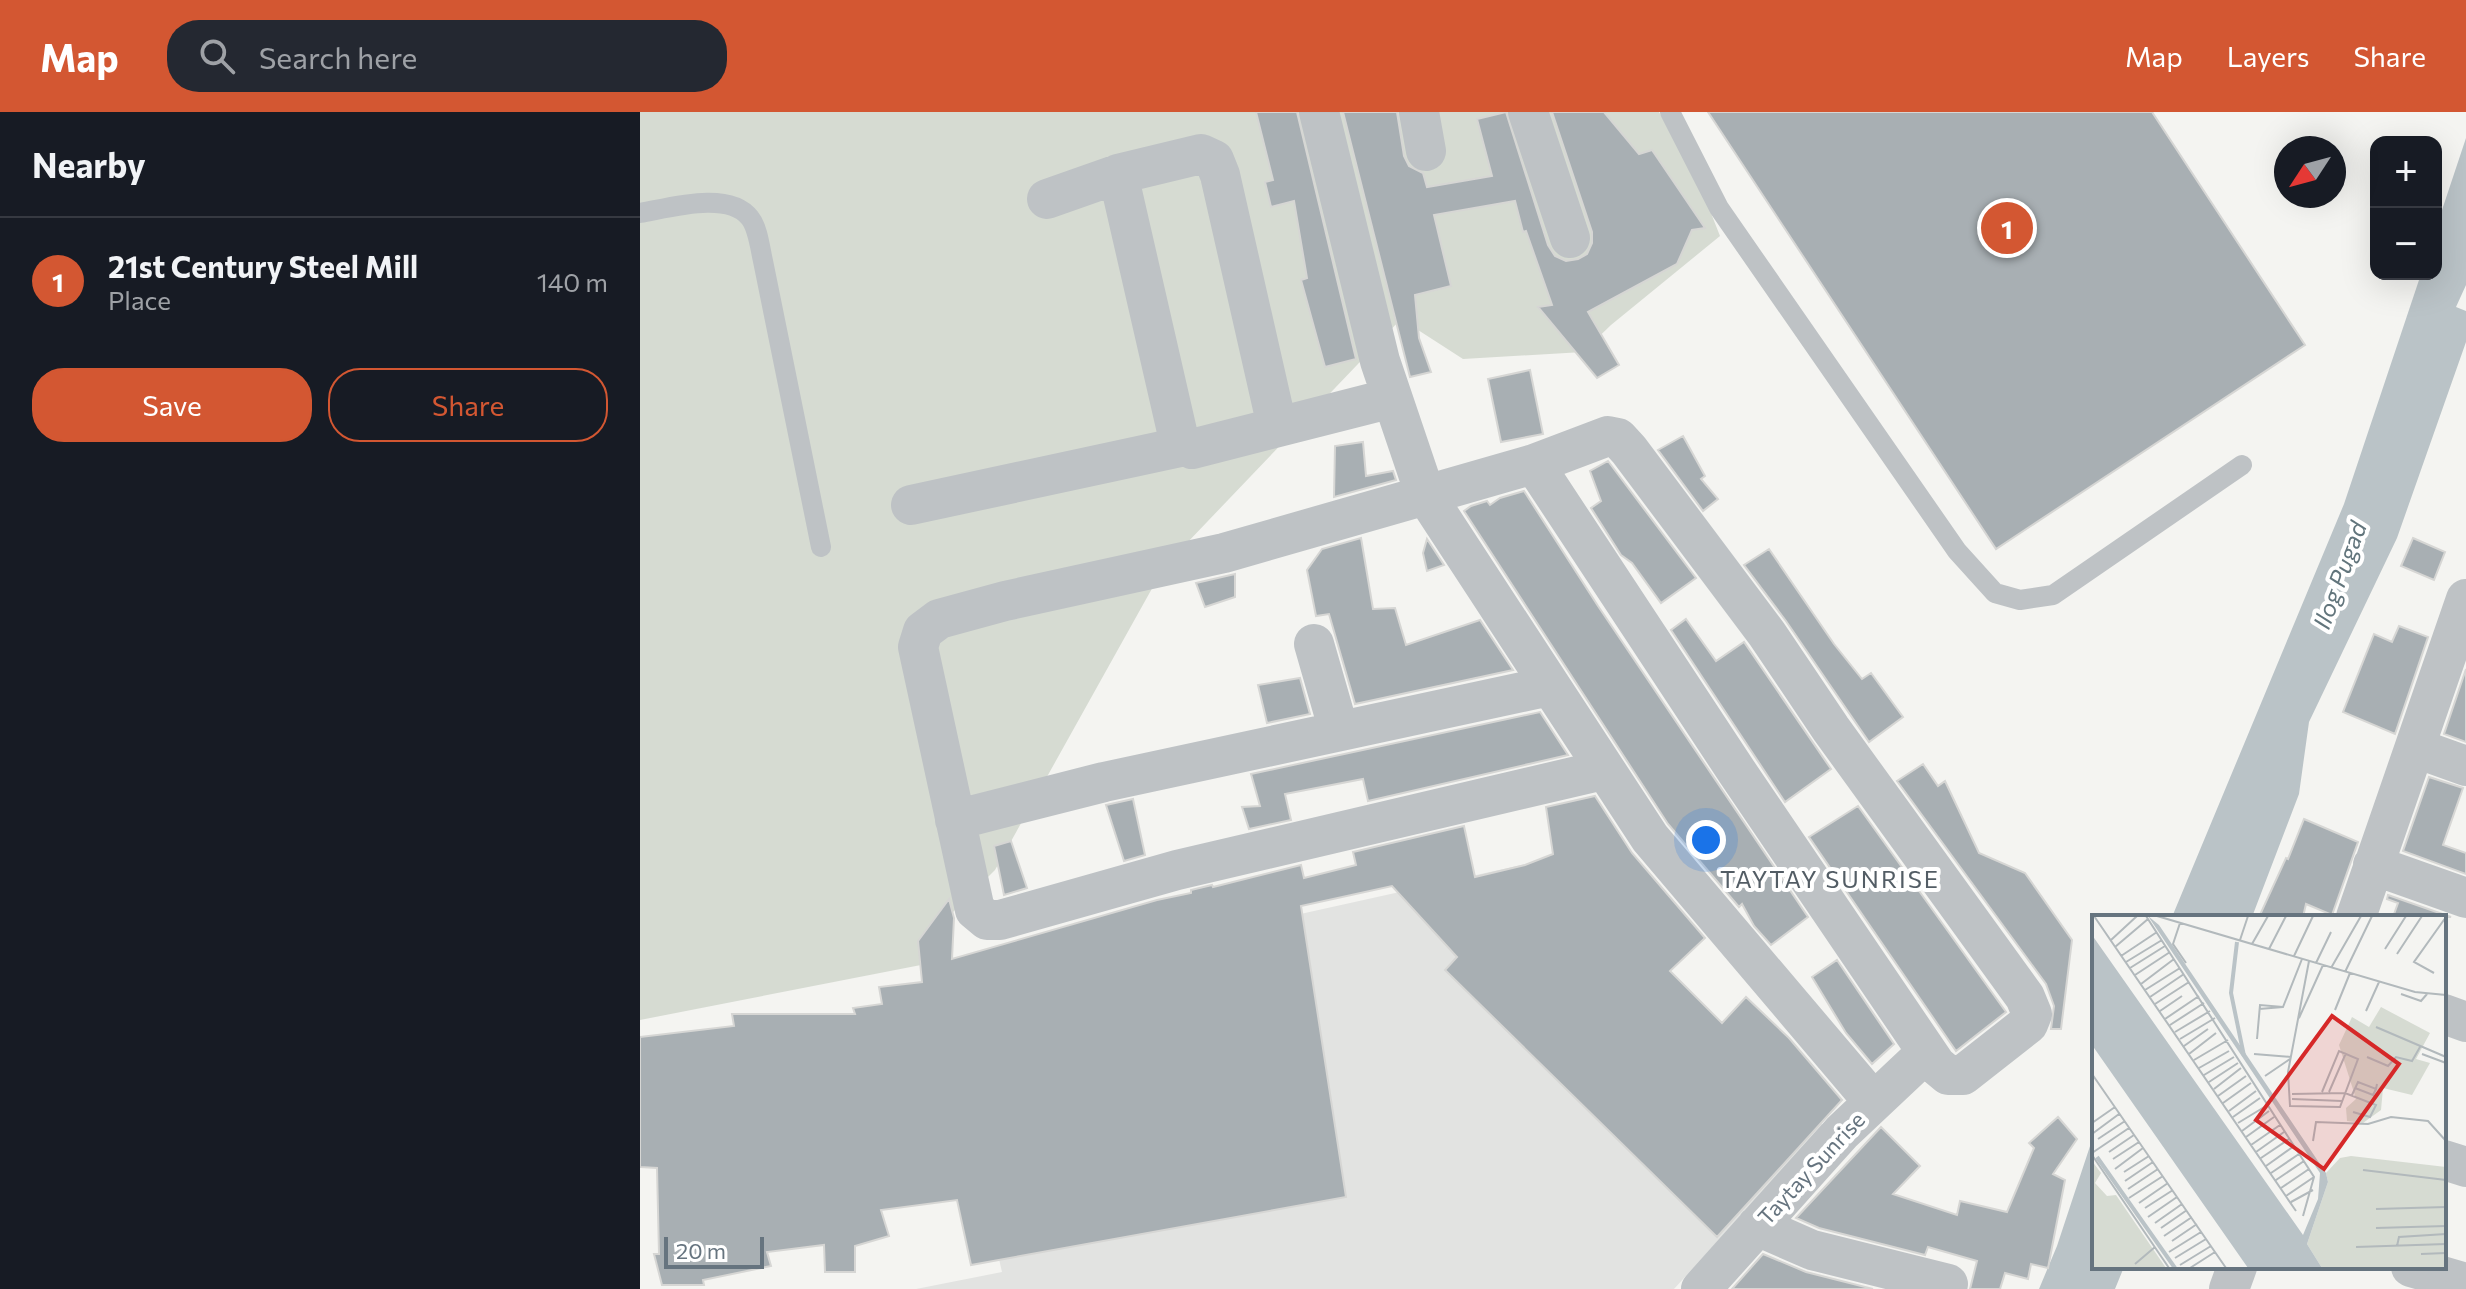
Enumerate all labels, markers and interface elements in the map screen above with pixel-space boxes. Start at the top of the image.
search box [167,20,727,92]
text: Map [40,33,119,80]
icon: search [195,34,239,78]
text: Search here [259,38,417,75]
text: Map [2125,39,2183,73]
text: Layers [2227,39,2309,73]
text: Share [2353,39,2426,73]
north arrow [2274,136,2346,208]
map controls [2370,136,2442,280]
button: + [2370,136,2442,208]
text: Nearby [32,143,146,185]
pin: 1 [1981,198,2033,258]
button: − [2370,208,2442,280]
text: 21st Century Steel Mill [108,247,418,284]
text: 1 [52,266,64,297]
text: 140 m [537,266,608,297]
text: Place [108,284,171,315]
button: Save [32,368,312,442]
button: Share [328,368,608,442]
water label: Ilog Pugad [2306,516,2372,633]
your location [1686,820,1726,860]
district label: TAYTAY SUNRISE [1720,864,1940,893]
inset map [2092,915,2446,1269]
street label: Taytay Sunrise [1752,1106,1870,1230]
scale bar [664,1233,764,1269]
text: 20 m [676,1237,726,1264]

